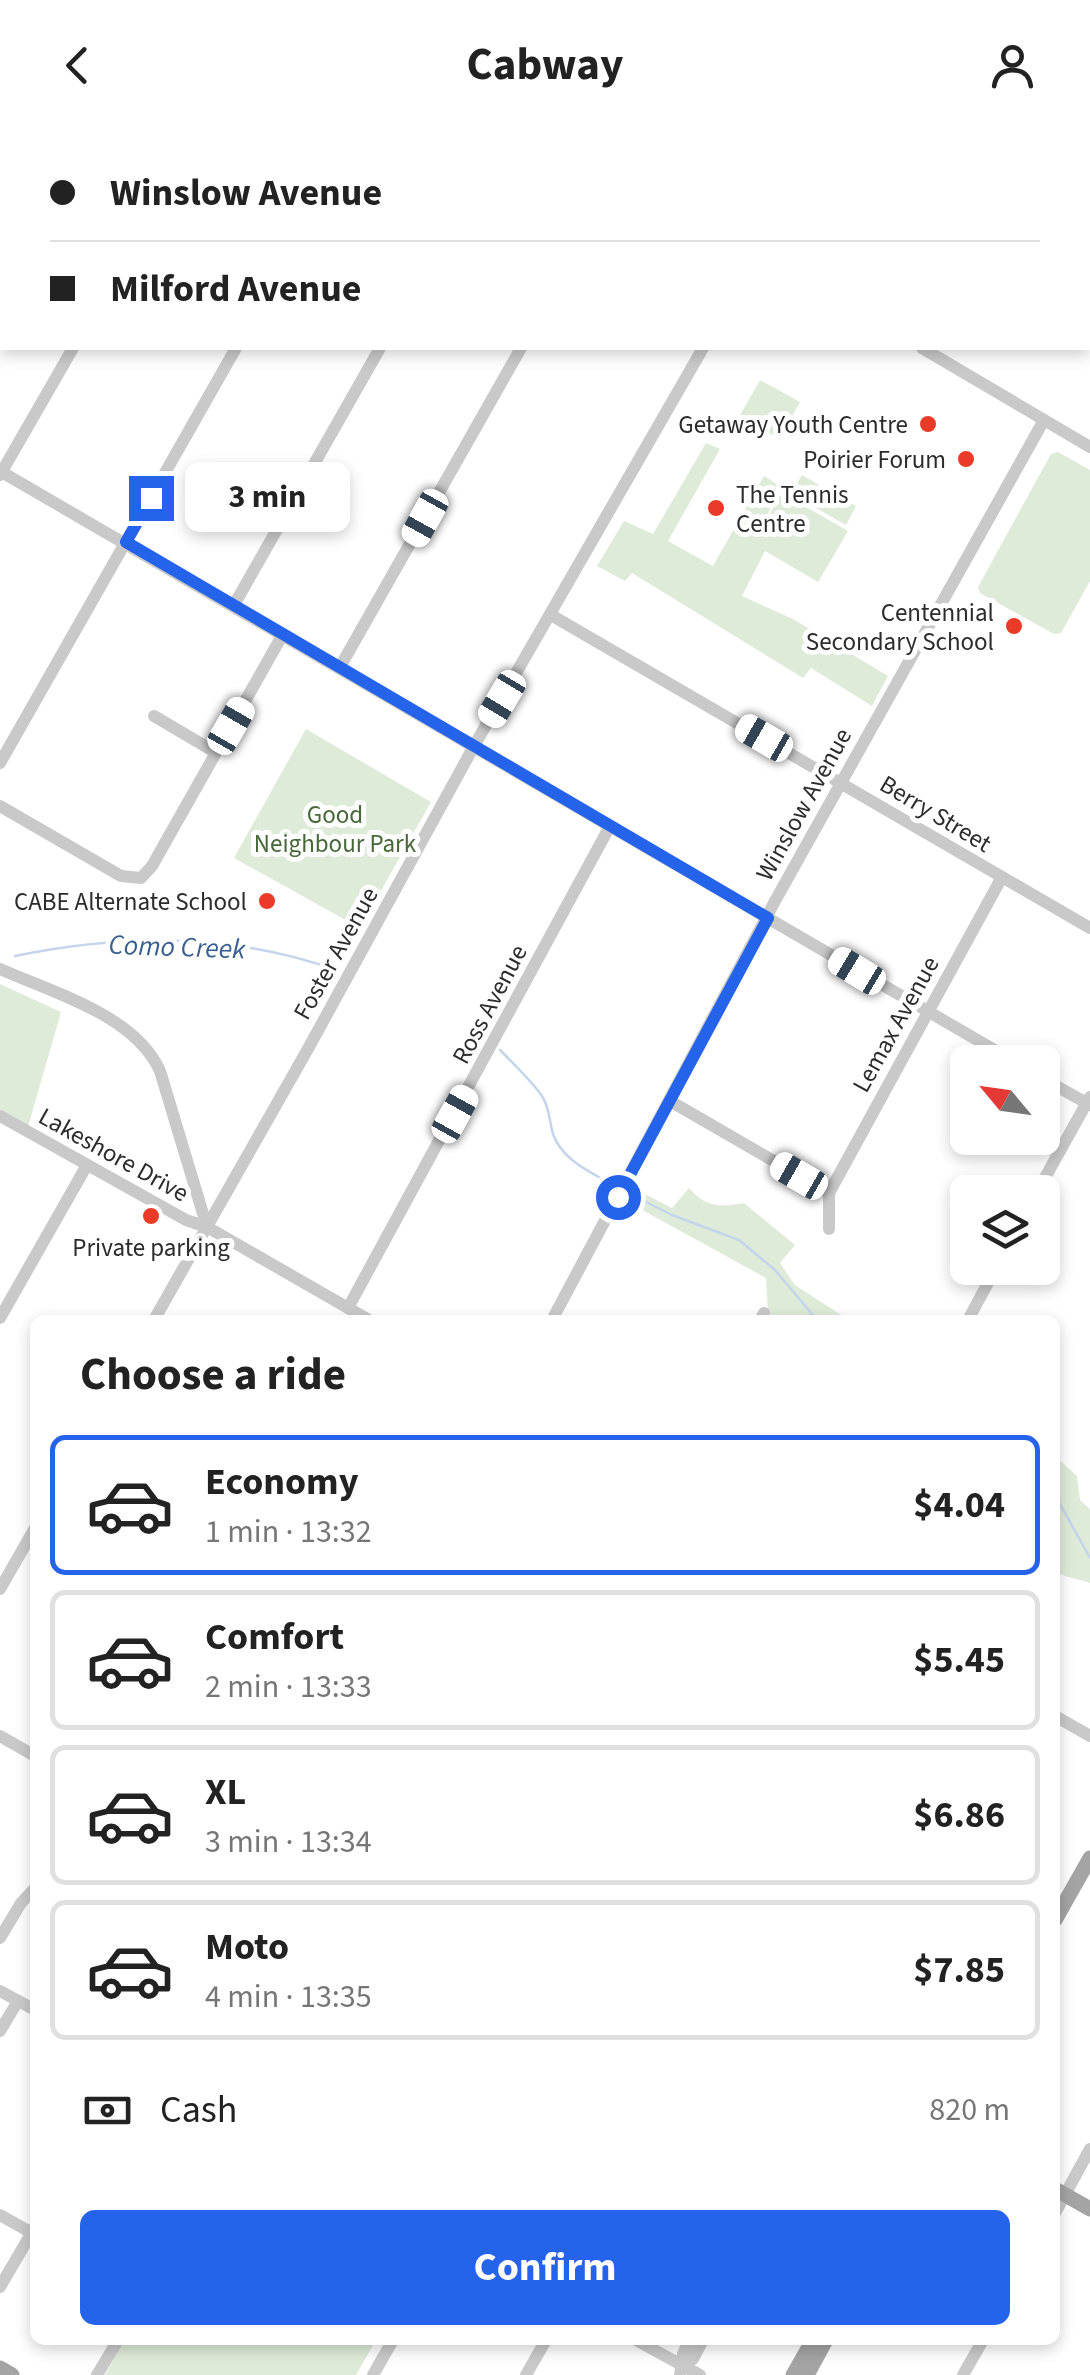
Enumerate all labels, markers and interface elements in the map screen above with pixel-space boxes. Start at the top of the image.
text: Cabway [467,33,623,97]
icon: back [50,38,105,93]
icon: person [985,38,1040,93]
text: Winslow Avenue [110,166,382,220]
text: Milford Avenue [110,262,362,316]
place label: Getaway Youth Centre [678,407,908,443]
marker: Getaway Youth Centre [917,413,939,435]
place label: Poirier Forum [803,442,946,478]
marker: Poirier Forum [955,448,977,470]
callout: 3 min [186,463,351,533]
text: 3 min [229,474,306,520]
route end [129,476,174,521]
place label: The Tennis Centre [736,477,849,542]
car [397,484,453,552]
marker: The Tennis Centre [705,497,727,519]
place label: Centennial Secondary School [806,595,994,660]
marker: Centennial Secondary School [1003,615,1025,637]
car [474,666,530,732]
car [203,693,259,759]
car [731,710,797,766]
street label: Winslow Avenue [747,721,861,887]
street label: Berry Street [873,766,999,862]
park label: Good Neighbour Park [254,797,417,862]
street label: Foster Avenue [285,881,387,1026]
place label: CABE Alternate School [14,884,247,920]
marker: CABE Alternate School [256,890,278,912]
water label: Como Creek [108,925,247,969]
street label: Ross Avenue [443,938,536,1071]
car [824,943,890,999]
street label: Lemax Avenue [844,950,948,1099]
north arrow [950,1045,1060,1155]
map controls [950,1045,1060,1285]
car [427,1080,483,1148]
street label: Lakeshore Drive [32,1099,195,1211]
car [766,1148,832,1204]
route start [596,1175,641,1220]
button: layers [950,1175,1060,1285]
marker: Private parking [140,1205,162,1227]
place label: Private parking [72,1230,230,1266]
text: Choose a ride [80,1343,346,1407]
text: Economy [205,1455,358,1509]
icon: car [85,1460,175,1550]
text: $4.04 [913,1478,1005,1532]
text: 1 min · 13:32 [205,1509,372,1555]
text: Comfort [205,1610,344,1664]
icon: car [85,1615,175,1705]
text: $5.45 [913,1633,1005,1687]
text: 2 min · 13:33 [205,1664,372,1710]
text: XL [205,1765,246,1819]
icon: car [85,1770,175,1860]
text: $6.86 [913,1788,1005,1842]
text: 3 min · 13:34 [205,1819,372,1865]
text: Moto [205,1920,289,1974]
icon: car [85,1925,175,2015]
text: $7.85 [913,1943,1005,1997]
text: 4 min · 13:35 [205,1974,372,2020]
icon: cash [80,2083,135,2138]
text: Cash [160,2083,237,2137]
text: 820 m [929,2087,1010,2133]
button: Confirm [80,2210,1010,2325]

